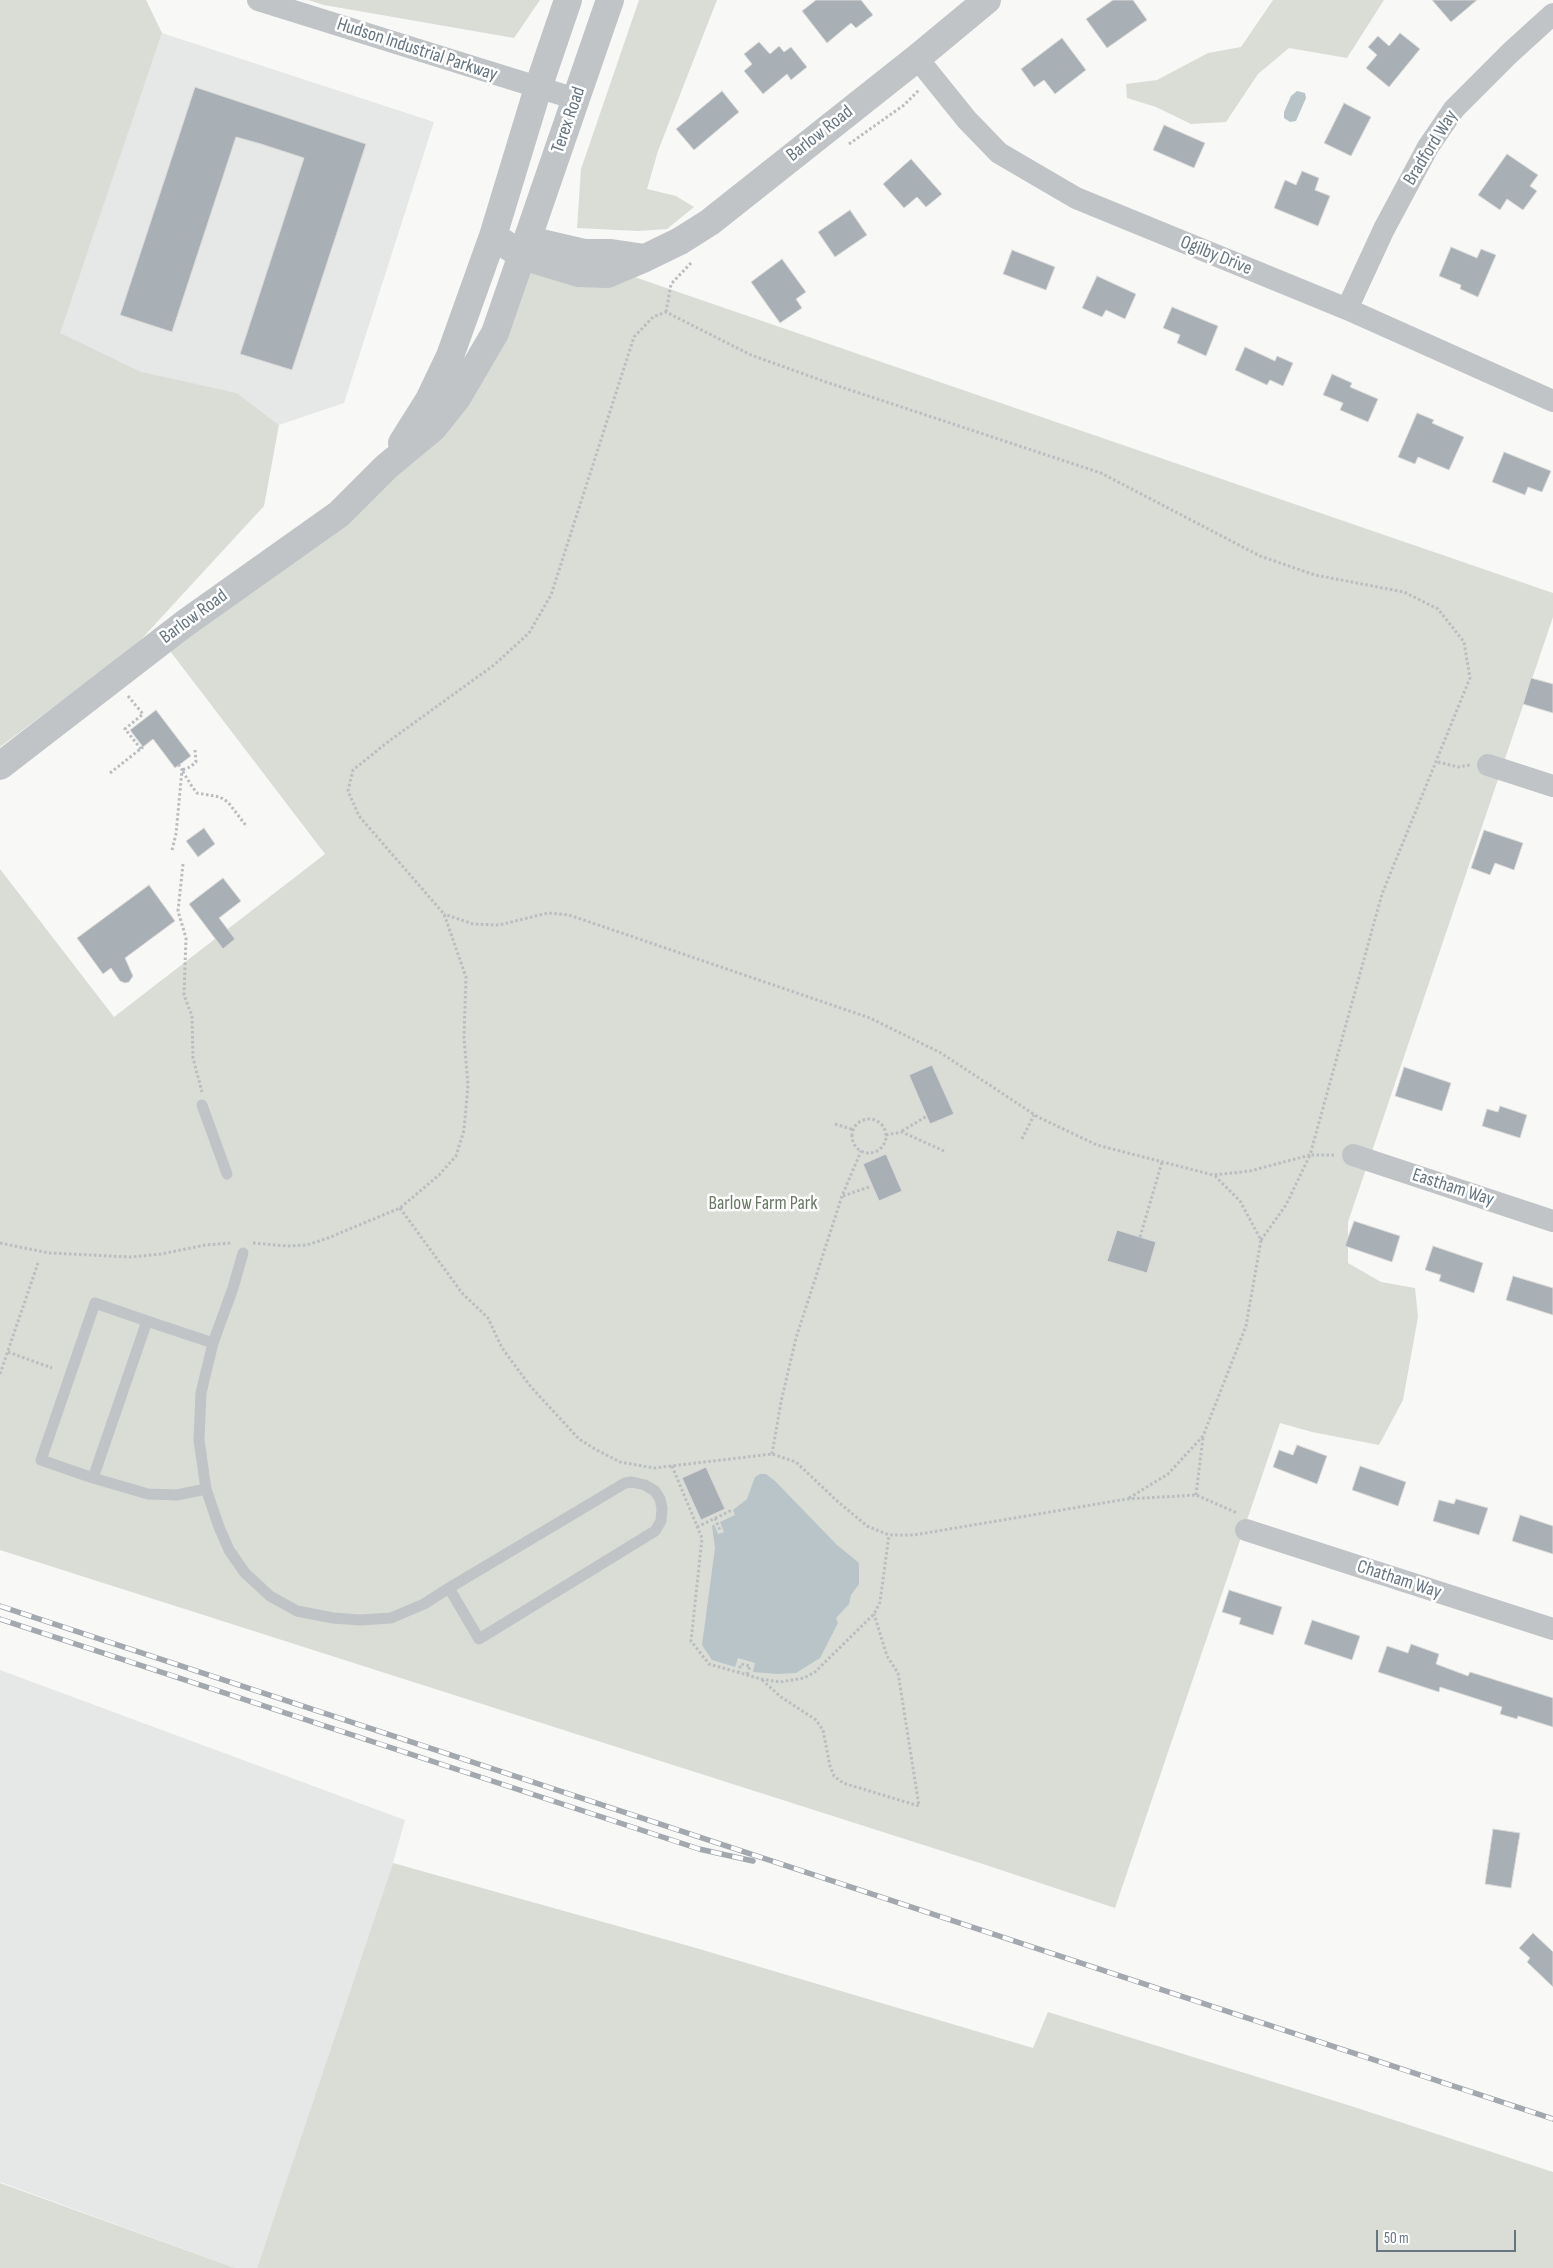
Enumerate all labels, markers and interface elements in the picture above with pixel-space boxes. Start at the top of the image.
street label: Hudson Industrial Parkway [334,13,500,87]
street label: Terex Road [547,84,591,156]
street label: Barlow Road [782,101,858,167]
street label: Bradford Way [1399,106,1463,190]
street label: Ogilby Drive [1177,231,1255,281]
street label: Barlow Road [156,585,232,649]
street label: Eastham Way [1409,1164,1497,1212]
park label: Barlow Farm Park [709,1193,817,1215]
street label: Chatham Way [1354,1556,1444,1604]
scale bar [1378,2220,1518,2252]
text: 50 m [1384,2229,1409,2248]

